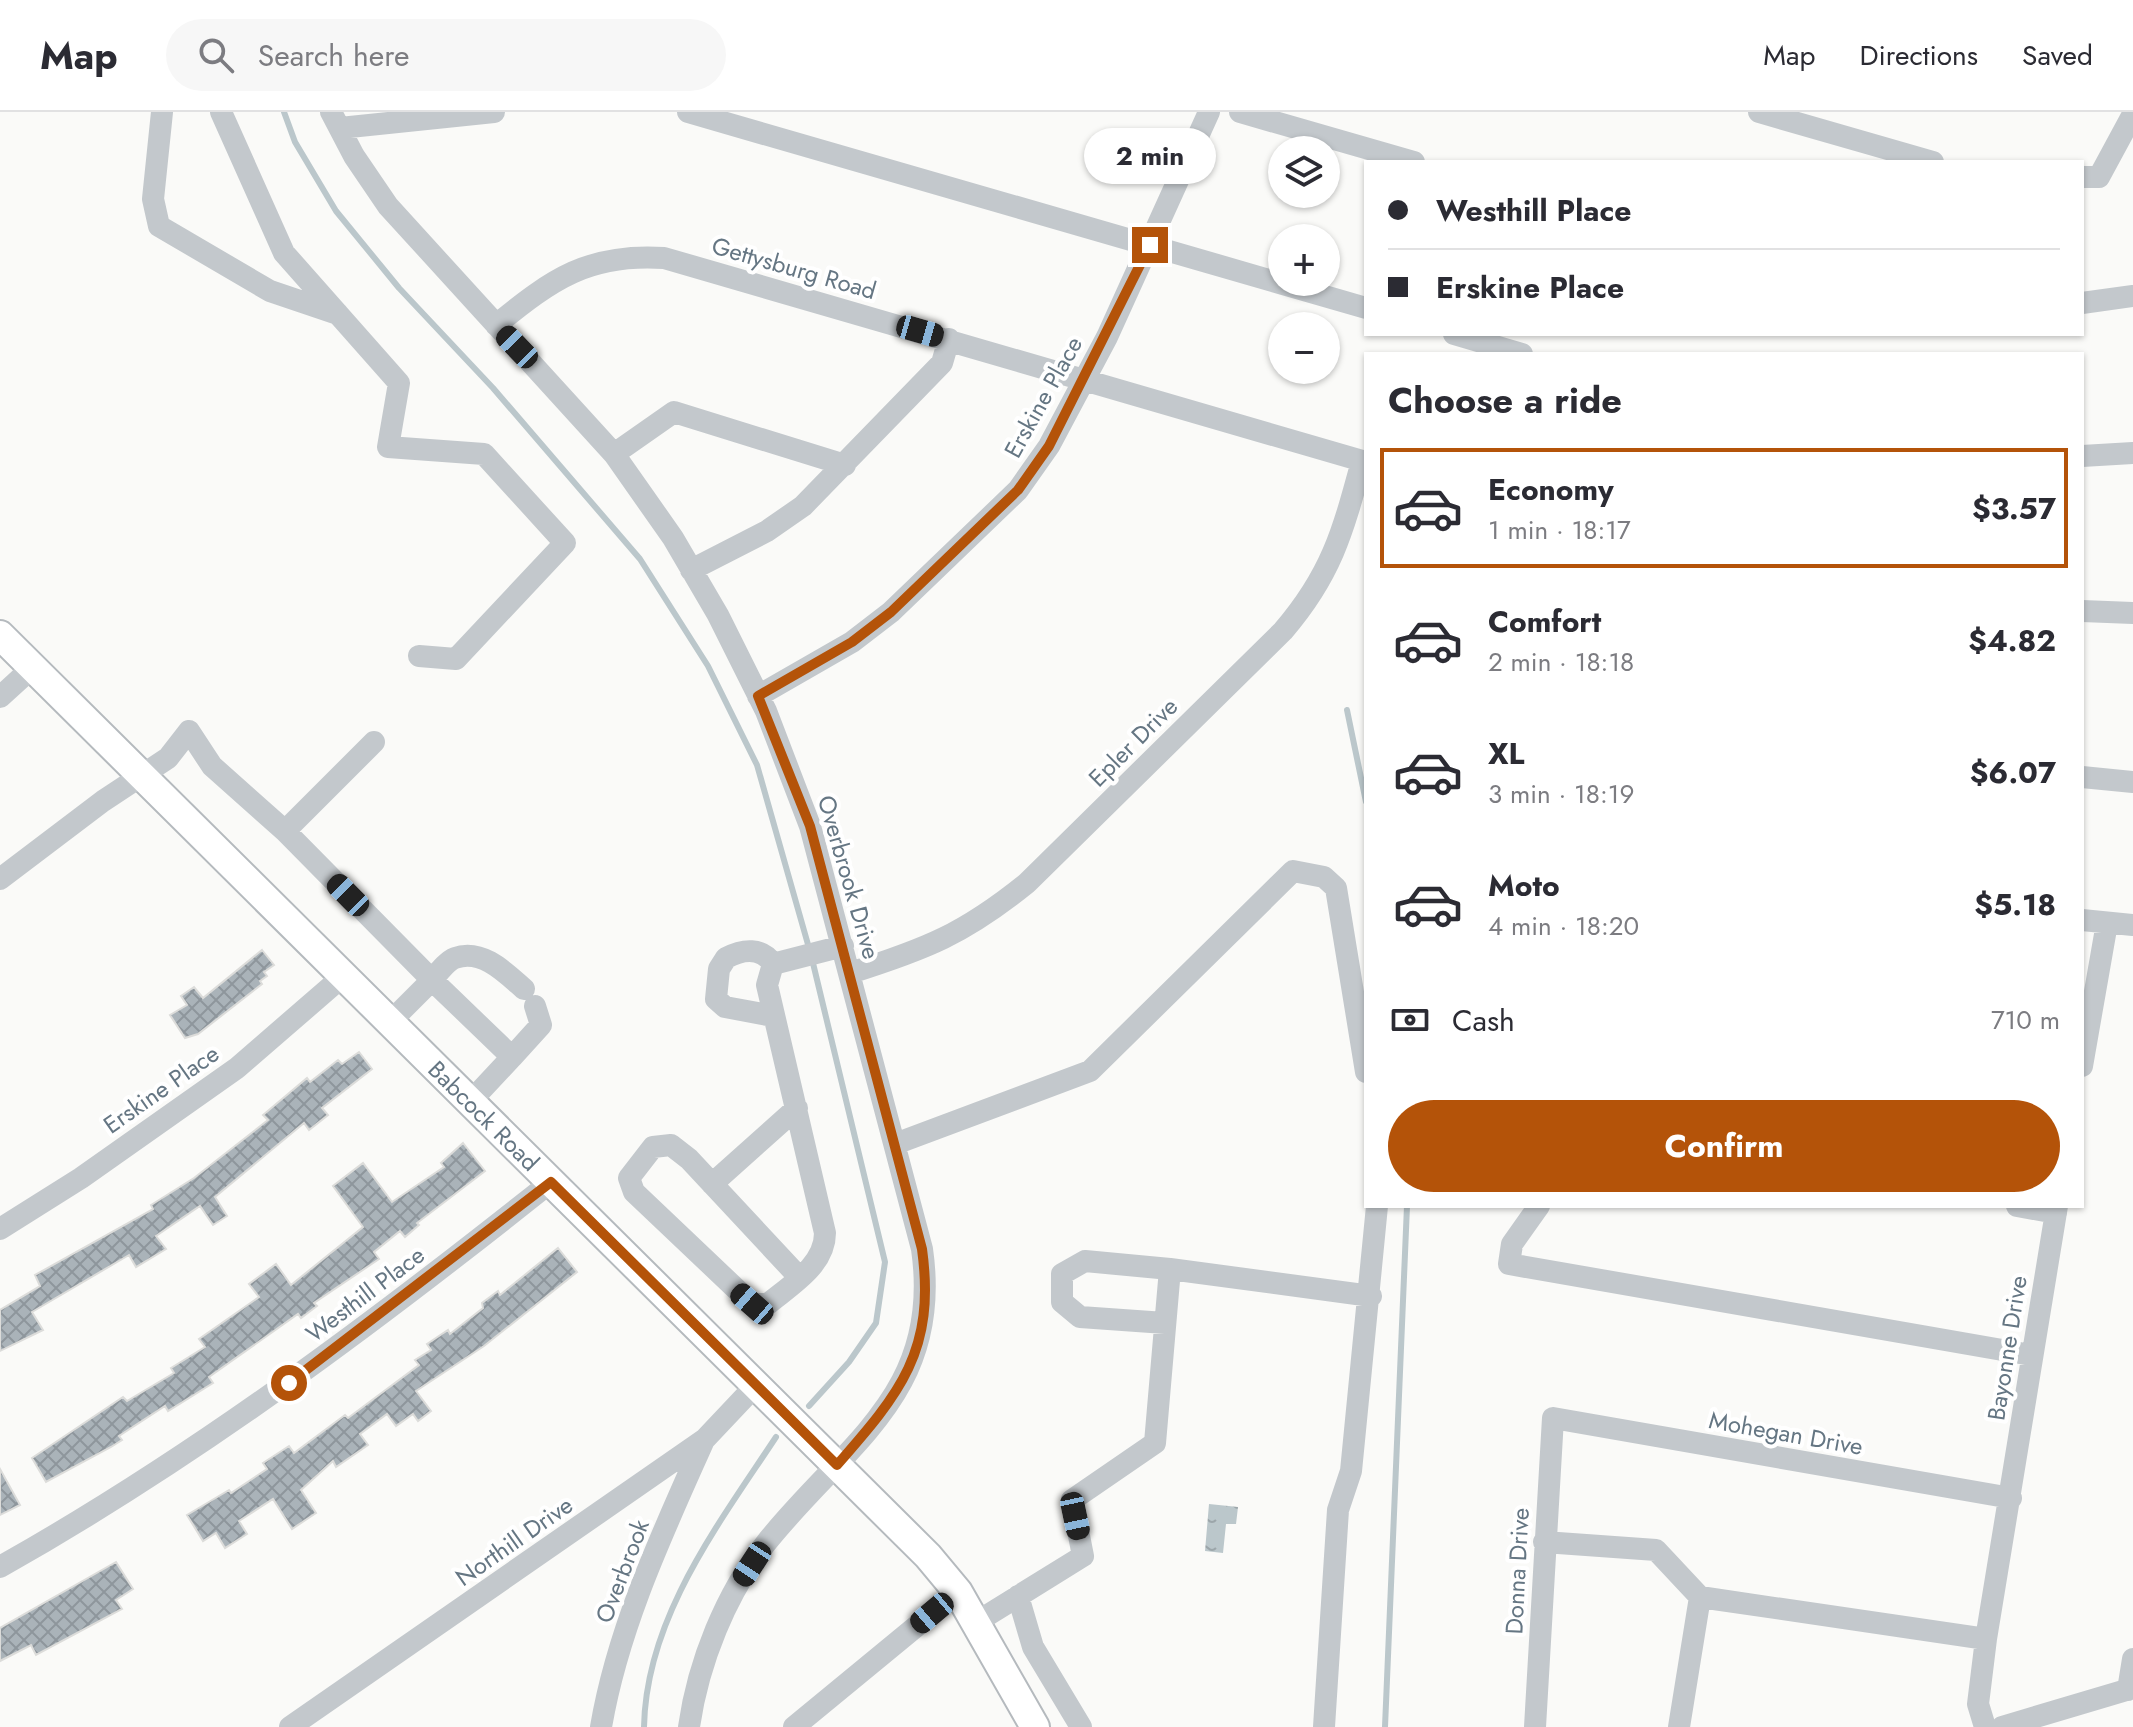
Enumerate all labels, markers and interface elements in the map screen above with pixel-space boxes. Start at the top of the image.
search box [166,19,726,91]
text: Map [40,28,118,83]
icon: search [194,33,238,77]
text: Search here [258,34,410,77]
text: Map [1763,35,1815,76]
text: Directions [1859,35,1978,76]
text: Saved [2022,35,2093,76]
callout: 2 min [1084,129,1216,185]
map controls [1268,136,1340,384]
button: layers [1268,136,1340,208]
text: 2 min [1116,137,1184,175]
text: Westhill Place [1436,189,1631,232]
button: + [1268,224,1340,296]
route end [1132,227,1168,263]
street label: Gettysburg Road [708,228,880,308]
text: Erskine Place [1436,266,1624,309]
button: − [1268,312,1340,384]
car [894,313,946,349]
car [492,321,542,373]
street label: Erskine Place [995,330,1091,464]
text: Choose a ride [1388,374,1622,426]
text: Economy [1488,468,1614,511]
icon: car [1392,472,1464,544]
text: $3.57 [1972,487,2056,530]
text: 1 min · 18:17 [1488,511,1631,549]
text: Comfort [1488,600,1601,643]
icon: car [1392,604,1464,676]
text: $4.82 [1968,619,2056,662]
text: 2 min · 18:18 [1488,643,1634,681]
street label: Epler Drive [1080,689,1186,795]
text: XL [1488,732,1524,775]
icon: car [1392,736,1464,808]
text: $6.07 [1970,751,2056,794]
text: 3 min · 18:19 [1488,775,1634,813]
street label: Overbrook Drive [809,791,889,963]
text: Moto [1488,864,1560,907]
icon: car [1392,868,1464,940]
car [323,870,373,920]
text: $5.18 [1974,883,2056,926]
text: 4 min · 18:20 [1488,907,1639,945]
icon: cash [1388,998,1432,1042]
text: Cash [1452,999,1515,1042]
text: 710 m [1991,1001,2060,1039]
street label: Erskine Place [96,1036,226,1142]
street label: Babcock Road [421,1052,548,1179]
button: Confirm [1388,1100,2060,1192]
street label: Westhill Place [298,1238,432,1350]
street label: Bayonne Drive [1978,1273,2036,1423]
car [726,1279,778,1329]
route start [271,1365,307,1401]
street label: Mohegan Drive [1706,1402,1866,1464]
street label: Northill Drive [448,1488,580,1594]
car [1058,1490,1092,1542]
street label: Donna Drive [1496,1507,1538,1635]
street label: Overbrook [586,1514,658,1628]
car [729,1537,775,1591]
car [906,1588,958,1638]

